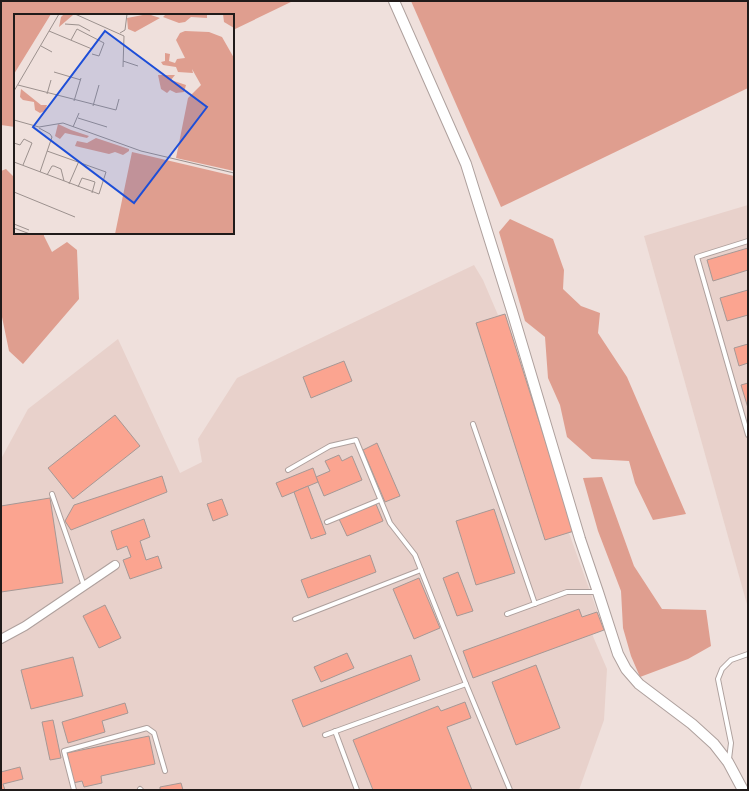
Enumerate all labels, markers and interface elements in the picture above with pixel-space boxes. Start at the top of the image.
inset map [14,14,234,234]

